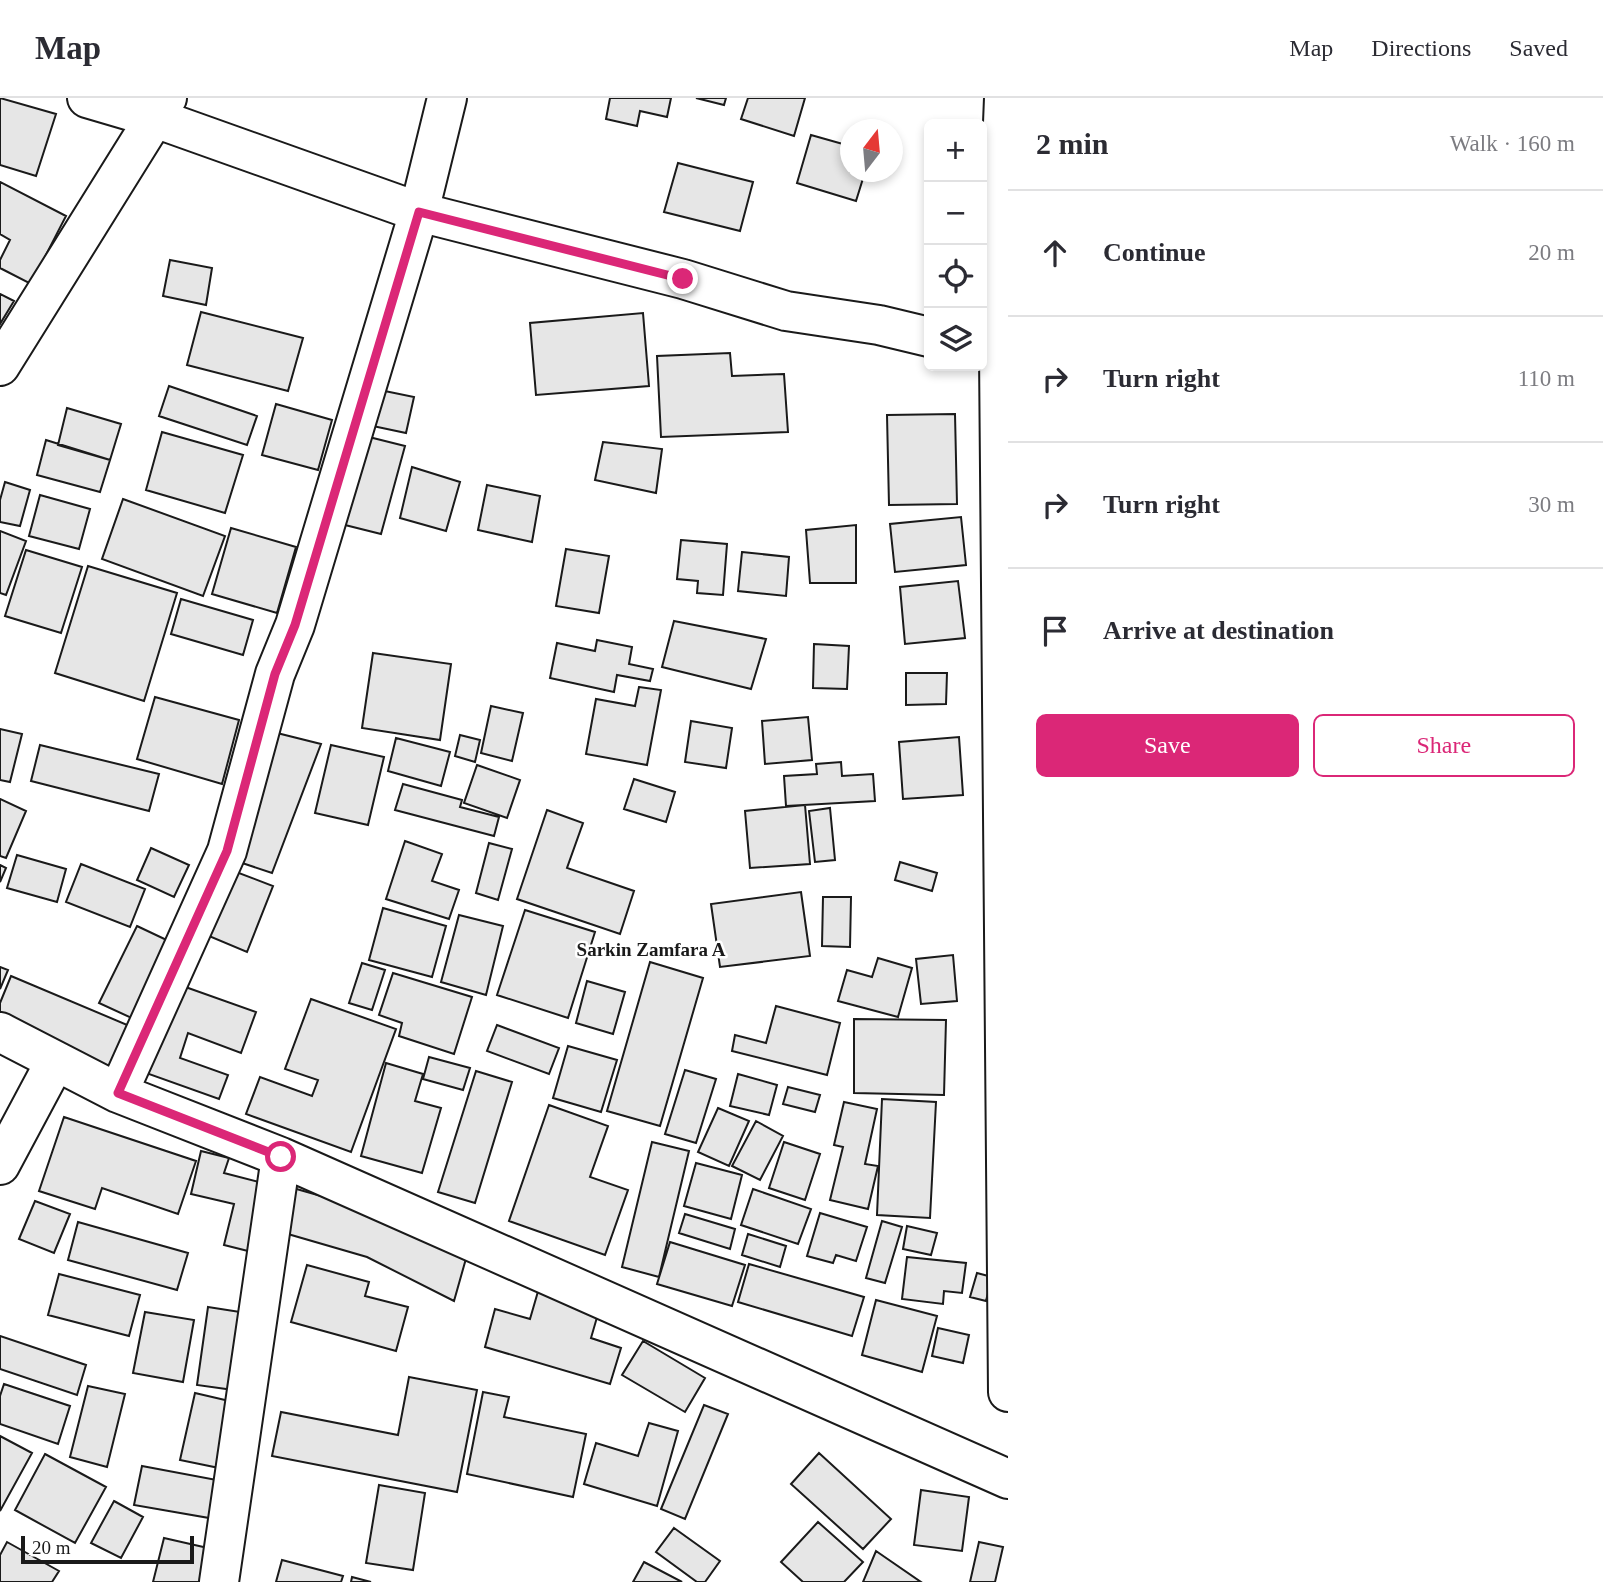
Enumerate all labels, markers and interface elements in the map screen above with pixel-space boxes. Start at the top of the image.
text: Map [35,30,101,66]
text: Map [1289,35,1333,61]
text: Directions [1371,35,1471,61]
text: Saved [1509,35,1568,61]
north arrow [840,119,903,182]
map controls [924,119,987,371]
button: + [924,119,987,182]
text: 2 min [1036,127,1109,160]
text: Walk · 160 m [1450,131,1575,156]
button: − [924,182,987,245]
icon: ahead [1036,234,1074,272]
text: Continue [1103,238,1206,267]
text: 20 m [1528,240,1575,265]
button: locate [924,245,987,308]
route end [667,263,698,294]
button: layers [924,308,987,371]
icon: right [1036,360,1074,398]
text: Turn right [1103,364,1220,393]
text: 110 m [1518,366,1575,391]
icon: right [1036,486,1074,524]
text: Turn right [1103,490,1220,519]
text: 30 m [1528,492,1575,517]
icon: arrive [1036,612,1074,650]
text: Arrive at destination [1103,616,1334,645]
button: Save [1036,714,1299,777]
button: Share [1313,714,1575,777]
district label: Sarkin Zamfara A [577,939,726,960]
route start [265,1141,296,1172]
scale bar [21,1533,194,1565]
text: 20 m [32,1537,71,1558]

